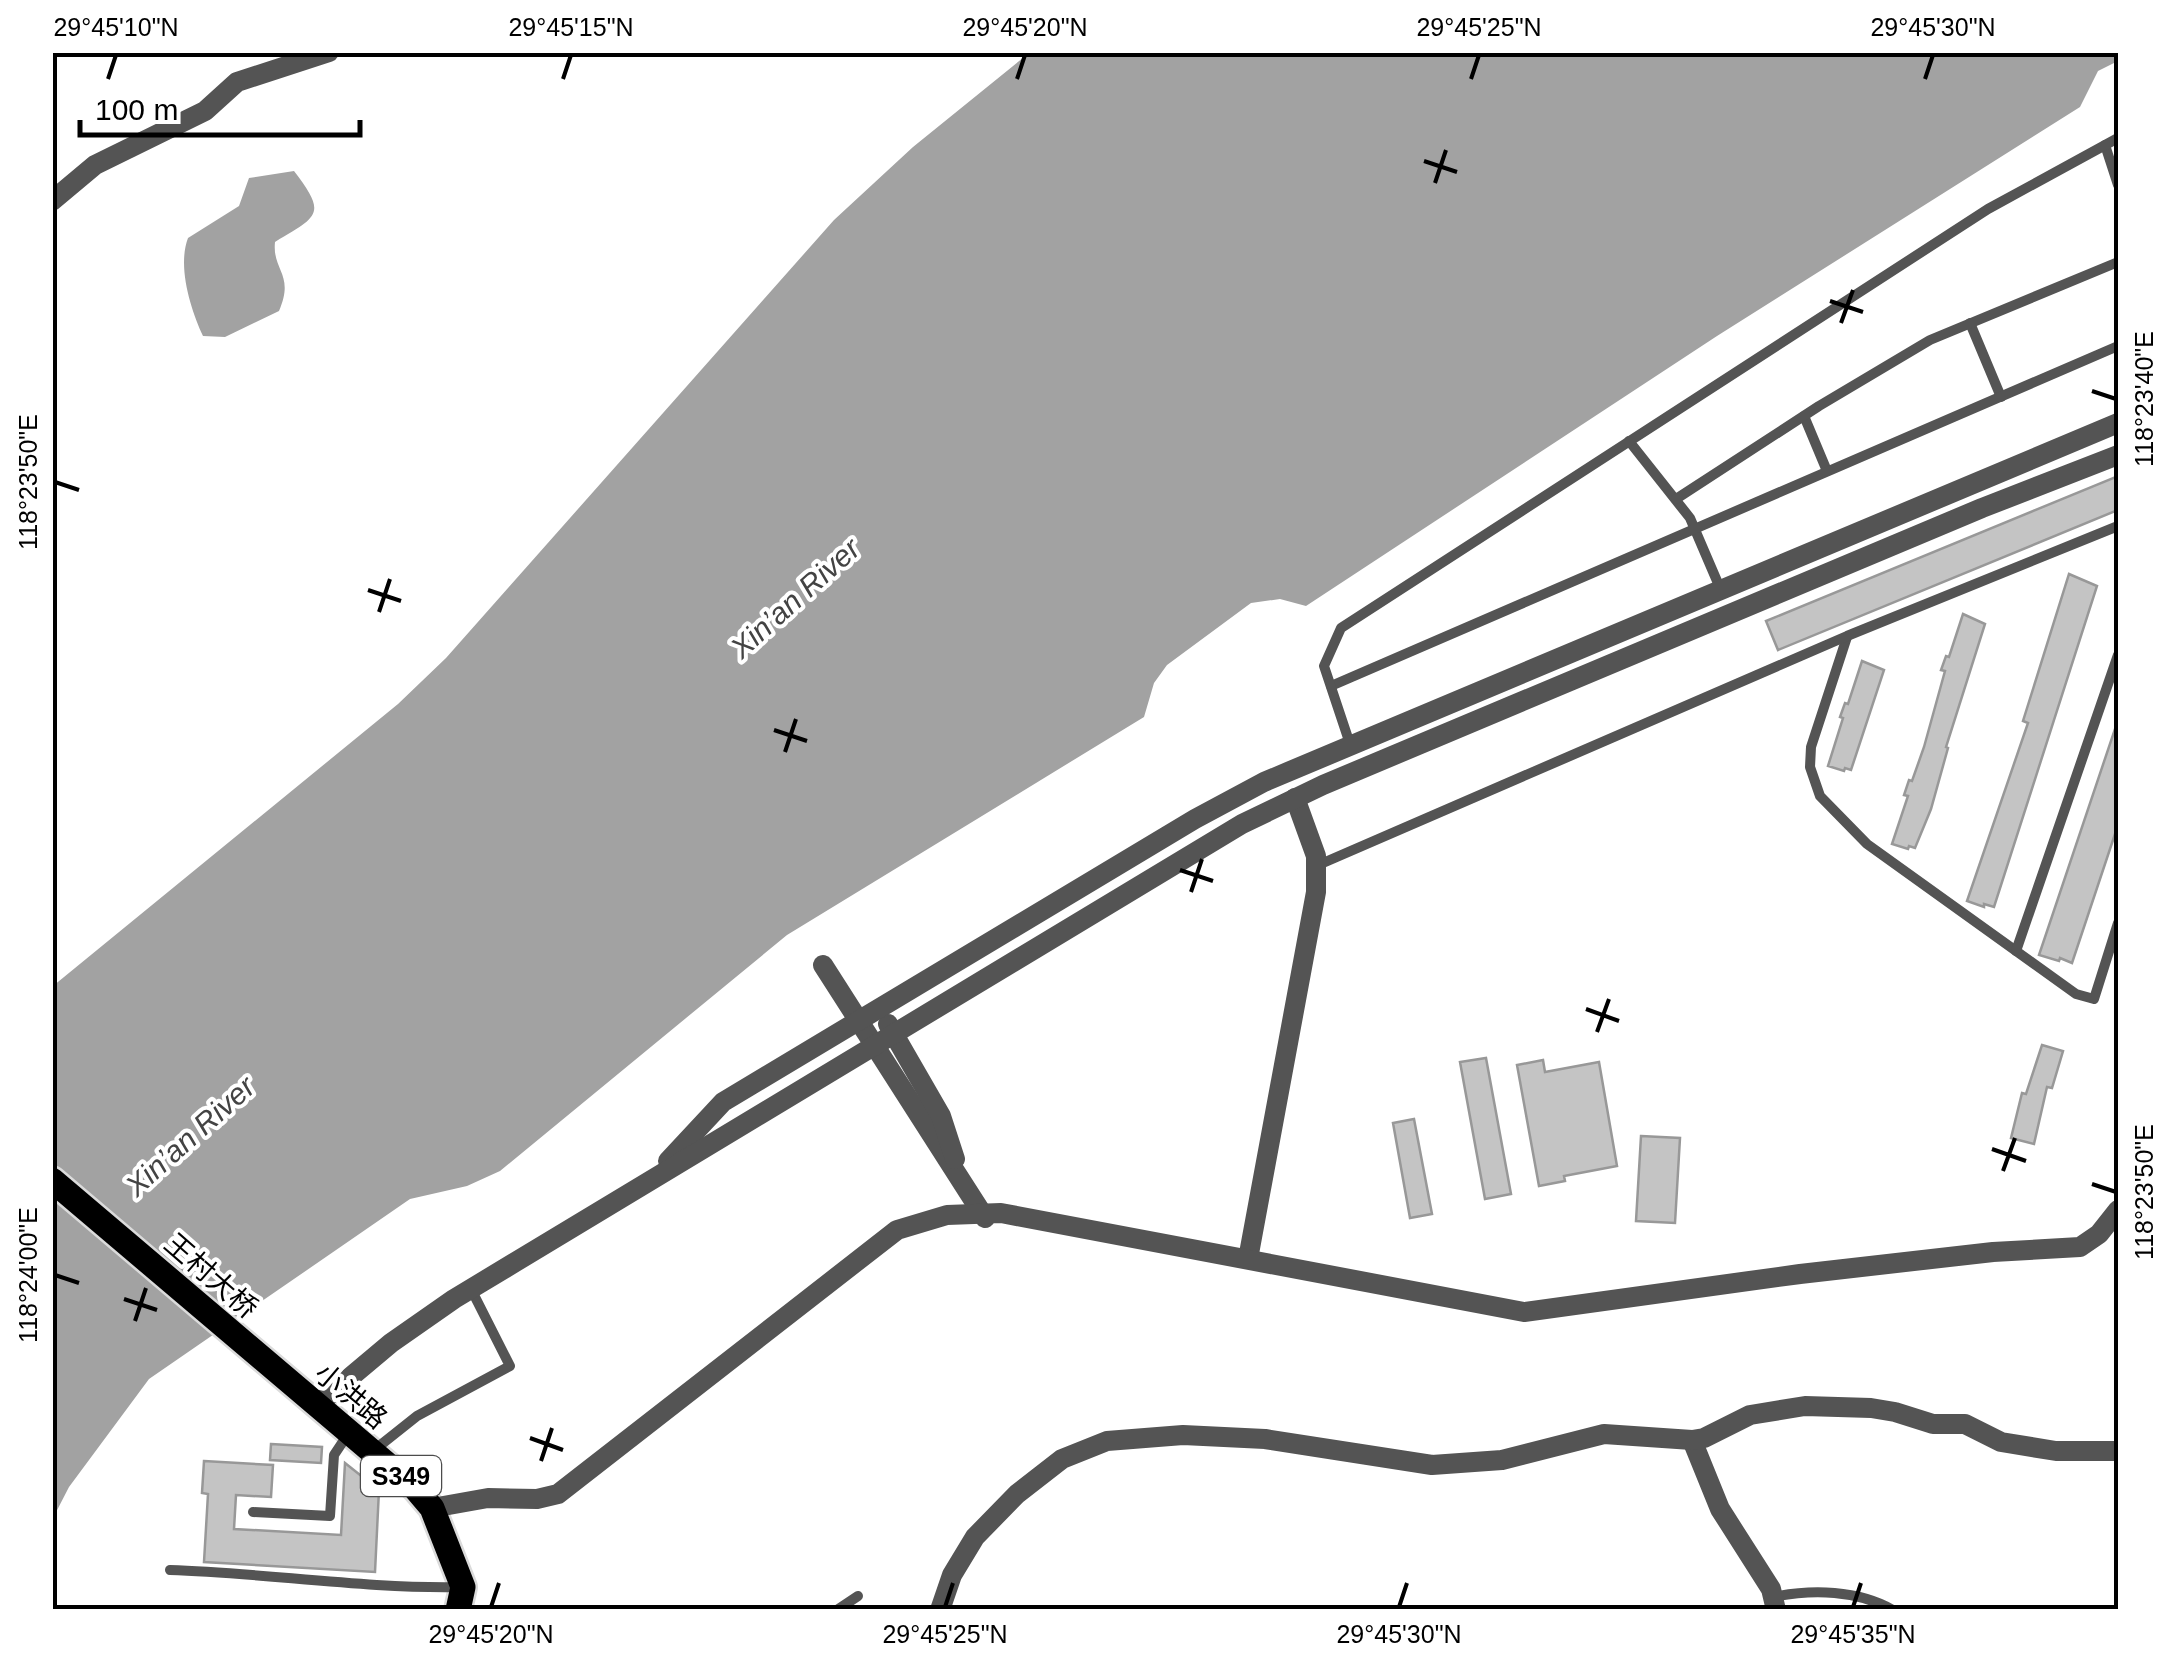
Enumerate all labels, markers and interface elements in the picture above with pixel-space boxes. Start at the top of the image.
text: 29°45'10"N [53,13,179,41]
text: 29°45'15"N [508,13,634,41]
text: 29°45'20"N [962,13,1088,41]
text: 29°45'25"N [1416,13,1542,41]
text: 29°45'30"N [1870,13,1996,41]
scale bar [80,75,360,137]
text: 100 m [95,93,178,126]
text: 118°23'40"E [2130,331,2158,467]
text: 118°23'50"E [14,414,42,550]
water label: Xin’an River [723,531,867,665]
water label: Xin’an River [118,1069,262,1203]
text: 118°23'50"E [2130,1124,2158,1260]
text: 118°24'00"E [14,1207,42,1343]
street label: 王村大桥 [159,1228,263,1324]
street label: 小洪路 [309,1357,393,1435]
road number: S349 [361,1456,441,1496]
text: 29°45'20"N [428,1620,554,1648]
text: 29°45'25"N [882,1620,1008,1648]
text: 29°45'30"N [1336,1620,1462,1648]
text: 29°45'35"N [1790,1620,1916,1648]

